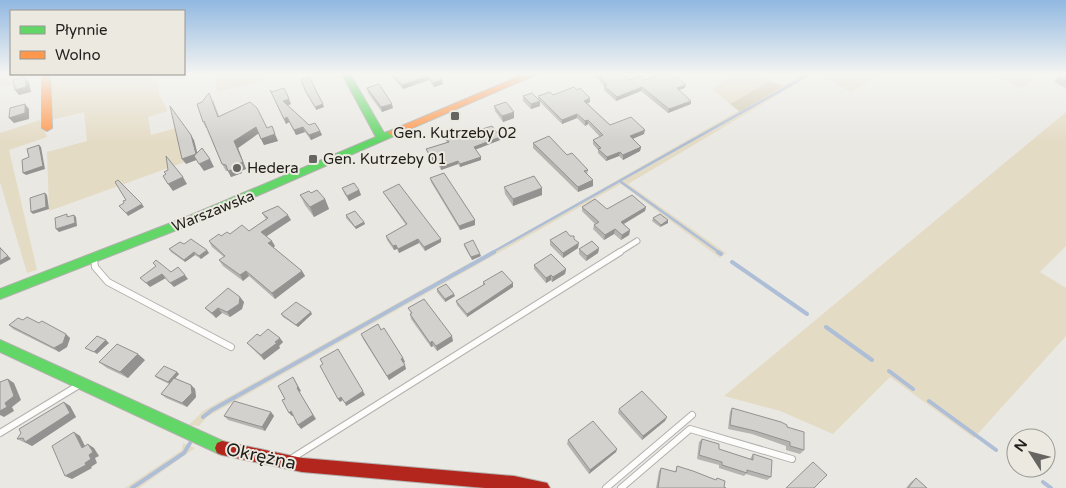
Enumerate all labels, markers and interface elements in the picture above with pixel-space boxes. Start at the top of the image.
legend [10,10,185,75]
text: Płynnie [55,21,108,39]
text: Wolno [55,46,101,64]
marker: Gen. Kutrzeby 02 [449,110,461,122]
place label: Gen. Kutrzeby 02 [393,124,517,142]
place label: Gen. Kutrzeby 01 [323,150,447,168]
marker: Gen. Kutrzeby 01 [307,153,319,165]
place label: Hedera [247,159,299,177]
marker: Hedera [231,162,243,174]
street label: Warszawska [169,186,257,236]
north arrow [1006,428,1056,478]
text: N [1011,436,1031,455]
street label: Okrężna [224,438,298,474]

